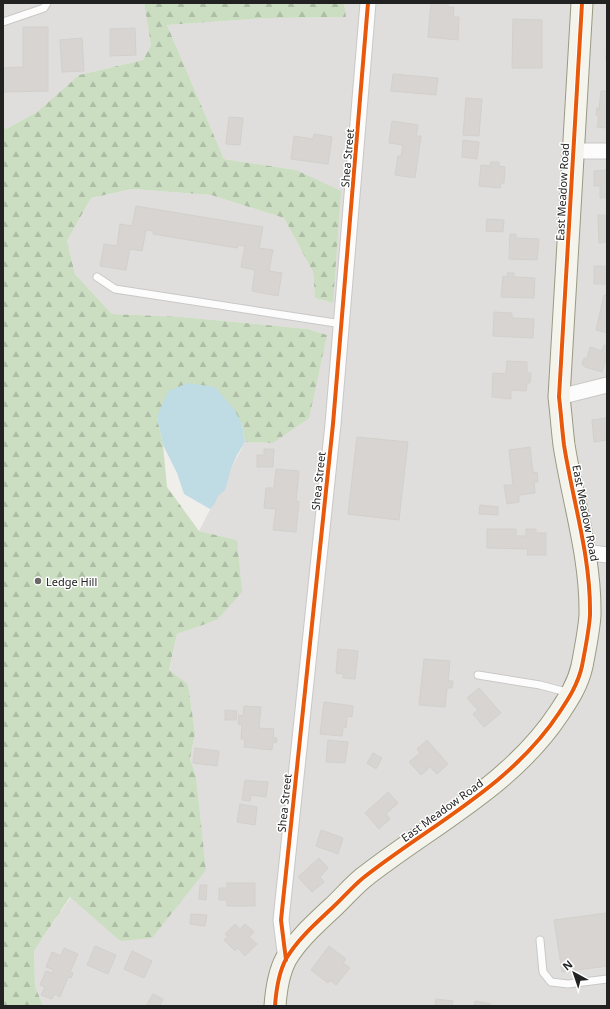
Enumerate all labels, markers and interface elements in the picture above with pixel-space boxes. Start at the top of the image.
street label: Shea Street [337,128,357,188]
street label: East Meadow Road [552,143,572,241]
street label: Shea Street [307,451,329,511]
street label: East Meadow Road [569,464,603,562]
place label: Ledge Hill [46,574,97,589]
marker: Ledge Hill [33,576,43,586]
street label: Shea Street [273,773,295,833]
street label: East Meadow Road [398,775,486,845]
north arrow [554,953,594,993]
text: N [559,956,576,974]

